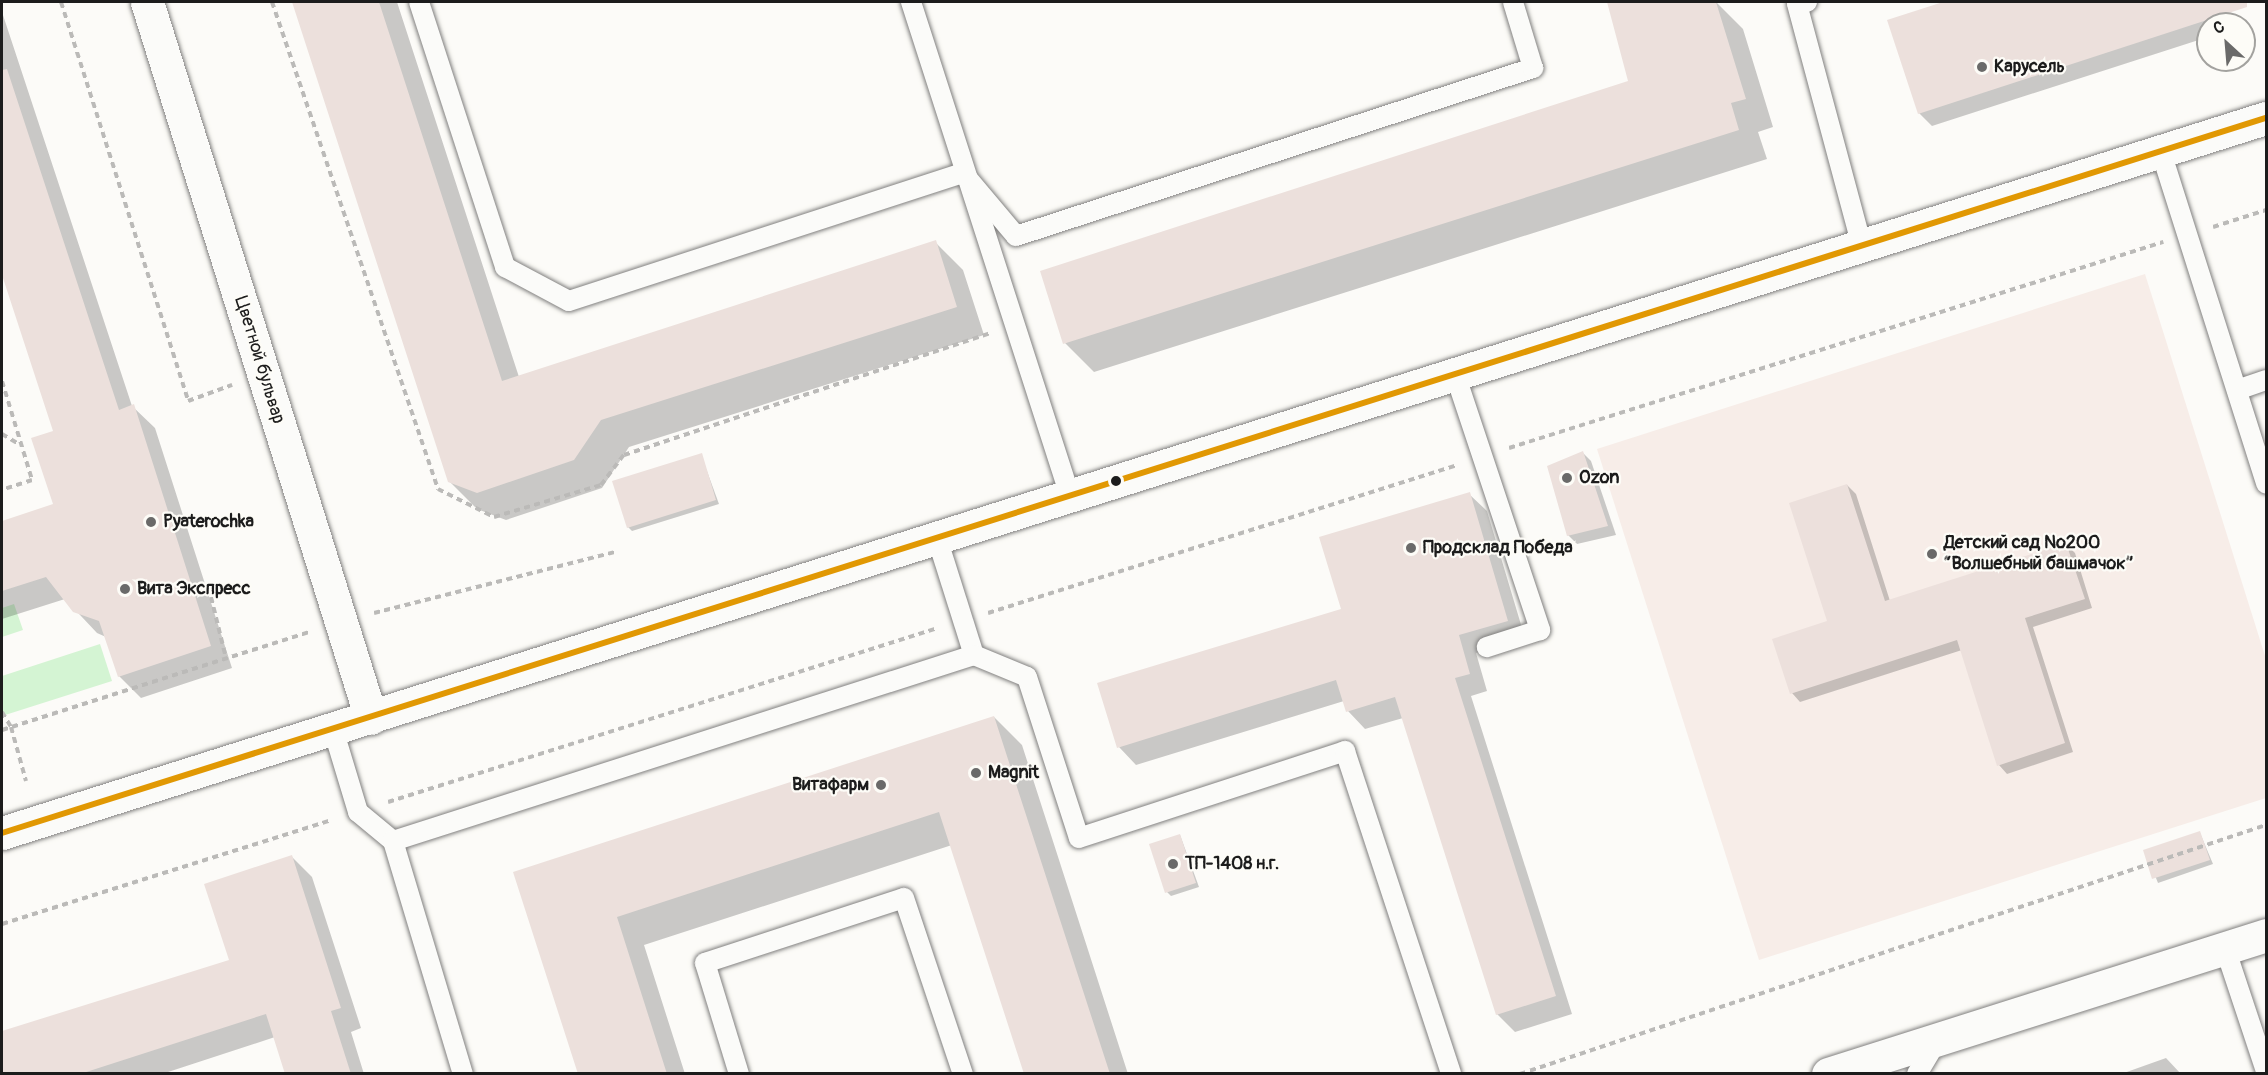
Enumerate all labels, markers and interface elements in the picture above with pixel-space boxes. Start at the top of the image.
north arrow [2196,12,2256,72]
text: С [2210,16,2228,39]
place label: Карусель [1994,56,2065,78]
marker: Карусель [1975,60,1989,74]
street label: Цветной бульвар [229,294,289,426]
place label: Ozon [1579,467,1619,489]
marker: Ozon [1560,471,1574,485]
unlabelled marker [1110,475,1122,487]
place label: Pyaterochka [163,511,254,533]
marker: Pyaterochka [144,515,158,529]
place label: Детский сад №200 “Волшебный башмачок” [1944,533,2133,576]
place label: Продсклад Победа [1423,537,1573,559]
marker: Продсклад Победа [1404,541,1418,555]
marker: Детский сад №200 “Волшебный башмачок” [1925,547,1939,561]
place label: Вита Экспресс [137,578,251,600]
marker: Вита Экспресс [118,582,132,596]
place label: Magnit [988,762,1039,784]
marker: Magnit [969,766,983,780]
place label: Витафарм [792,774,869,796]
marker: Витафарм [874,778,888,792]
place label: ТП-1408 н.г. [1185,853,1279,875]
marker: ТП-1408 н.г. [1166,857,1180,871]

